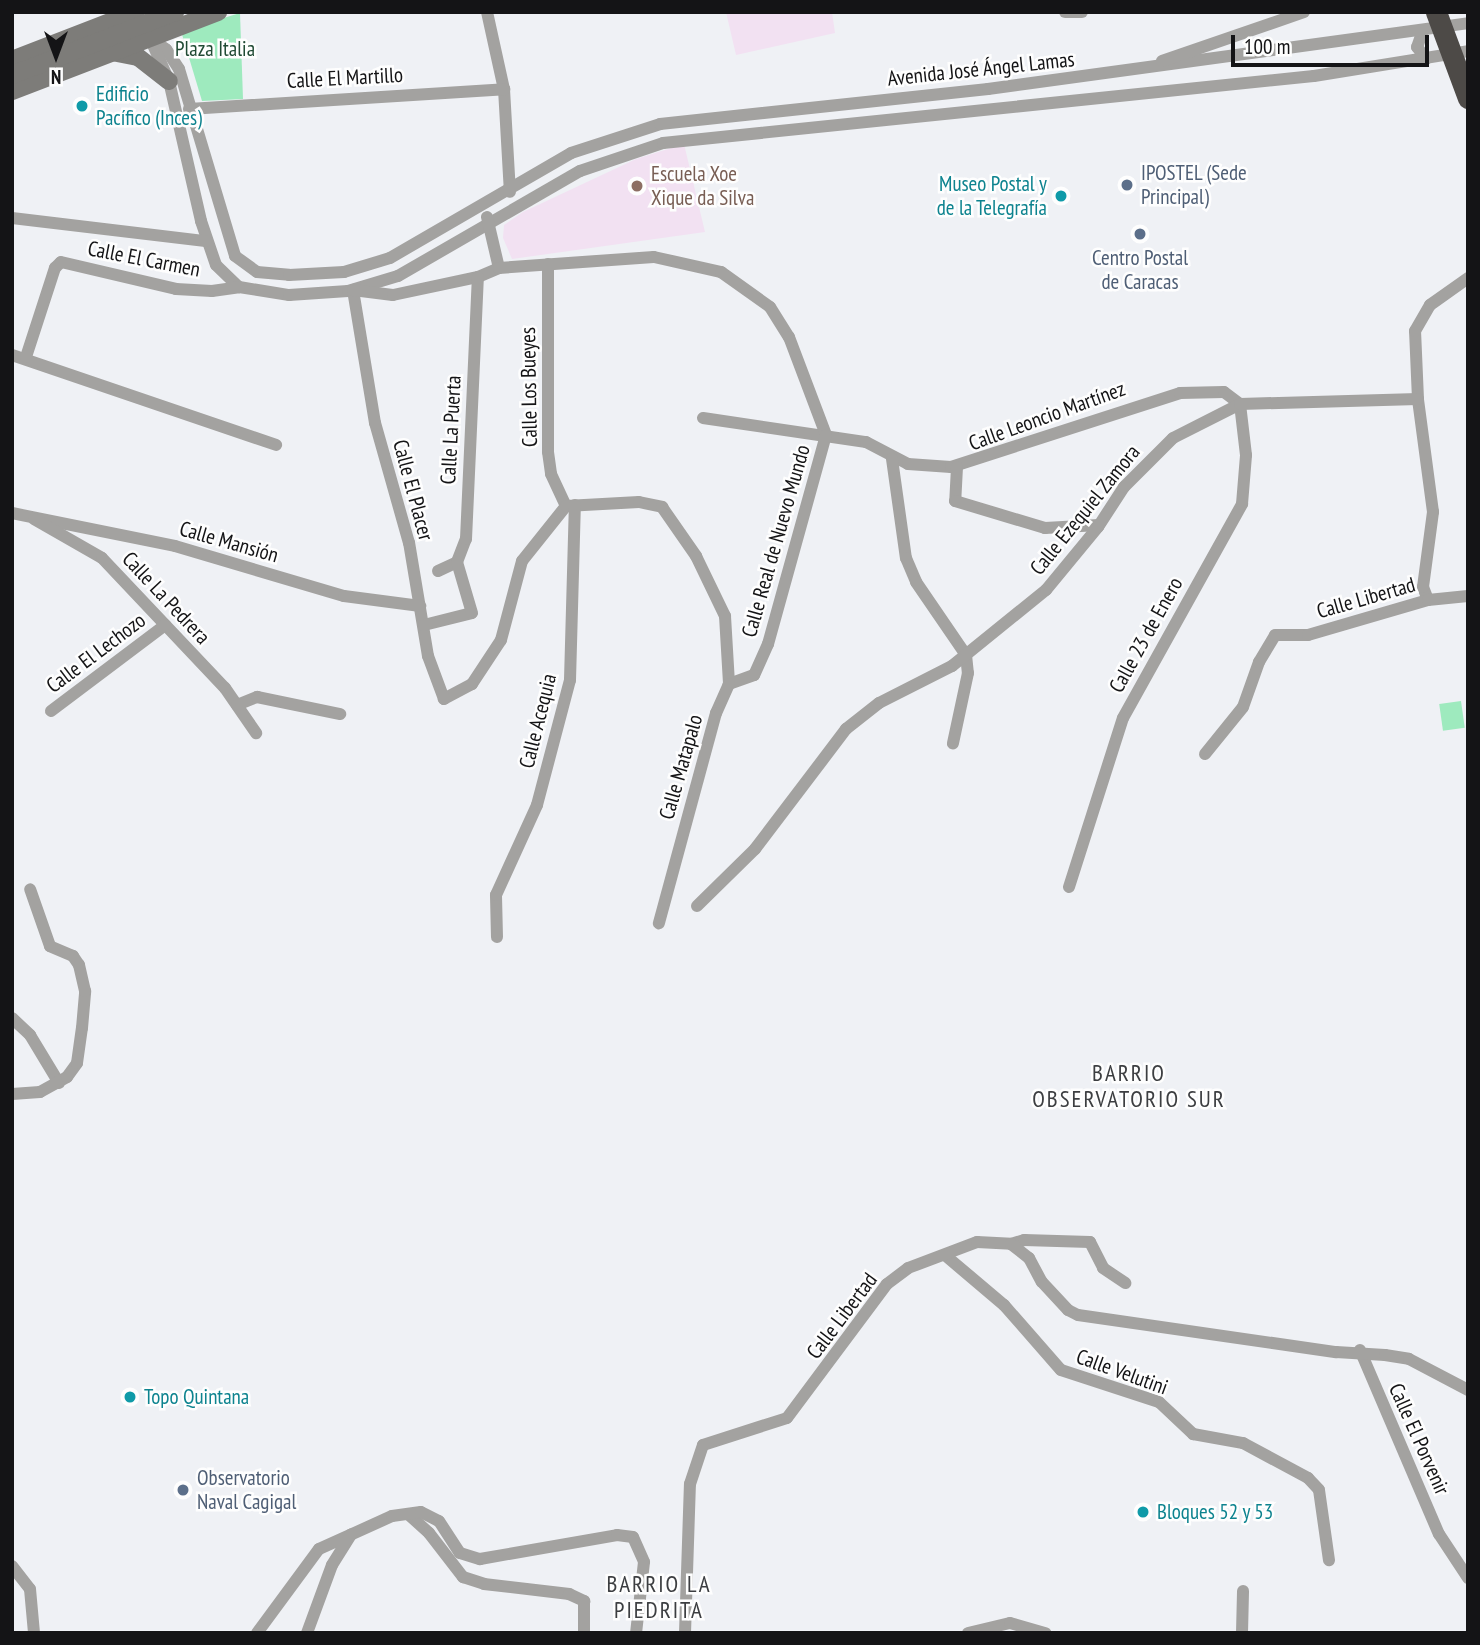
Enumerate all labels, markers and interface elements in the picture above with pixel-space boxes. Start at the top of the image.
north arrow [21,21,91,91]
scale bar [1235,21,1433,65]
text: 100 m [1244,33,1290,60]
park label: Plaza Italia [175,36,255,62]
street label: Avenida José Ángel Lamas [886,47,1076,91]
street label: Calle El Martillo [286,62,404,94]
text: N [51,65,61,89]
place label: Edificio Pacífico (Inces) [96,81,202,131]
marker: Edificio Pacífico (Inces) [74,98,90,114]
place label: IPOSTEL (Sede Principal) [1141,160,1247,210]
place label: Escuela Xoe Xique da Silva [651,161,754,211]
place label: Museo Postal y de la Telegrafía [936,171,1047,221]
marker: IPOSTEL (Sede Principal) [1119,177,1135,193]
marker: Escuela Xoe Xique da Silva [629,178,645,194]
marker: Museo Postal y de la Telegrafía [1053,188,1069,204]
marker: Centro Postal de Caracas [1132,226,1148,242]
street label: Calle El Carmen [86,236,202,282]
place label: Centro Postal de Caracas [1092,245,1188,295]
street label: Calle Los Bueyes [515,327,543,447]
street label: Calle La Puerta [436,375,466,485]
street label: Calle Leoncio Martínez [965,376,1129,456]
street label: Calle El Placer [387,437,439,543]
street label: Calle Ezequiel Zamora [1025,440,1145,580]
street label: Calle Real de Nuevo Mundo [736,442,816,640]
street label: Calle Mansión [177,516,281,568]
street label: Calle La Pedrera [117,547,215,649]
street label: Calle Libertad [1314,572,1418,624]
street label: Calle 23 de Enero [1104,573,1188,697]
street label: Calle El Lechozo [42,608,150,698]
street label: Calle Acequia [514,671,562,771]
street label: Calle Matapalo [654,712,708,822]
district label: BARRIO OBSERVATORIO SUR [1034,1059,1224,1113]
street label: Calle Libertad [801,1268,883,1364]
street label: Calle Velutini [1073,1344,1171,1400]
street label: Calle El Porvenir [1383,1379,1455,1499]
place label: Topo Quintana [144,1384,249,1410]
marker: Topo Quintana [122,1389,138,1405]
place label: Observatorio Naval Cagigal [197,1465,296,1515]
marker: Observatorio Naval Cagigal [175,1482,191,1498]
place label: Bloques 52 y 53 [1157,1499,1274,1525]
marker: Bloques 52 y 53 [1135,1504,1151,1520]
district label: BARRIO LA PIEDRITA [608,1570,710,1624]

